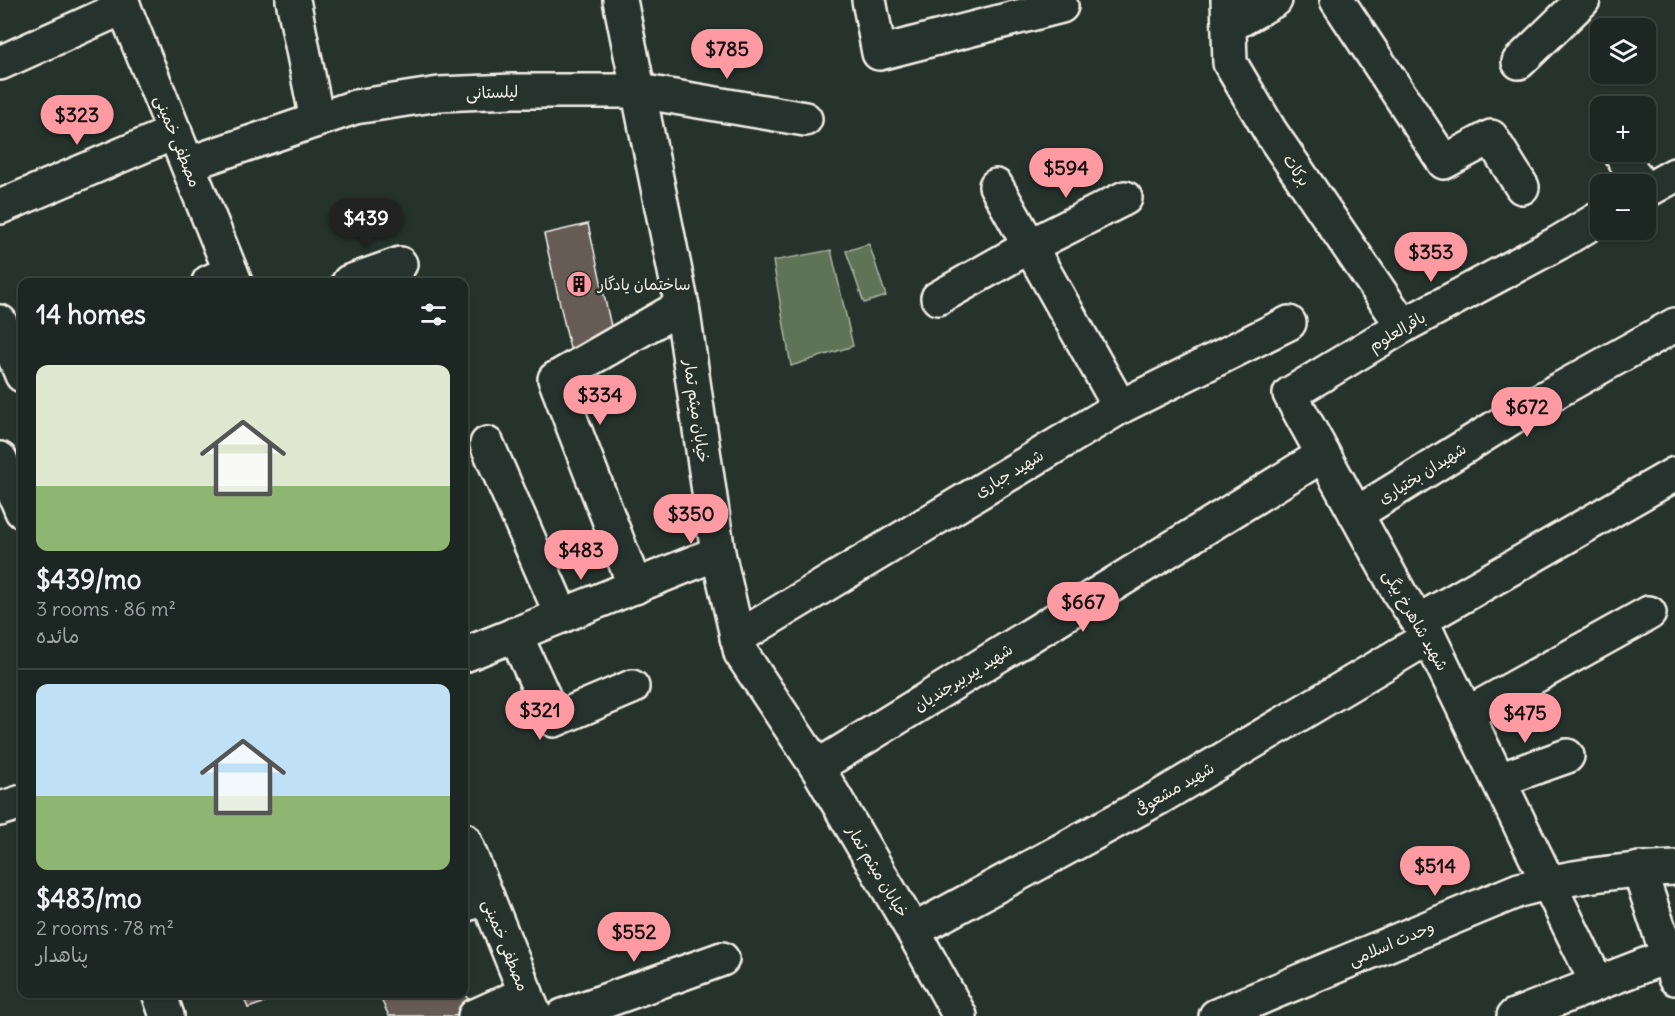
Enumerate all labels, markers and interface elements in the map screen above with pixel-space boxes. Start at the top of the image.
map controls [1590,18,1656,240]
button: layers [1590,18,1656,84]
pin: $785 [691,29,763,80]
text: $785 [705,36,749,61]
street label: لیلستانی [465,81,519,104]
street label: مصطفی خمینی [150,92,206,190]
pin: $323 [41,95,113,146]
button: + [1590,96,1656,162]
text: $323 [55,102,99,127]
pin: $594 [1030,148,1102,199]
street label: برکات [1279,150,1315,190]
text: $594 [1043,155,1089,180]
button: − [1590,174,1656,240]
pin: $439 [330,198,402,249]
text: $439 [343,205,389,230]
pin: $353 [1395,232,1467,283]
text: $353 [1408,239,1454,264]
building icon: ساختمان یادگار [564,269,594,299]
place label: ساختمان یادگار [596,274,691,294]
text: 14 homes [36,298,146,331]
icon: filters [417,298,450,331]
street label: باقرالعلوم [1365,307,1431,358]
street label: خیابان میثم تمار [677,357,714,464]
pin: $334 [564,375,636,426]
text: $334 [577,382,623,407]
pin: $672 [1491,387,1563,438]
text: $672 [1505,394,1549,419]
icon: home [189,404,297,512]
street label: شهیدان بختیاری [1374,438,1470,508]
street label: شهید جباری [971,445,1047,501]
pin: $350 [655,494,727,545]
text: $350 [667,501,715,526]
pin: $483 [545,530,617,581]
text: $483 [558,537,604,562]
text: $439/mo [36,563,141,596]
street label: شهید شاهرخ بیگی [1378,566,1453,675]
pin: $667 [1047,582,1119,633]
text: $667 [1061,589,1105,614]
text: 3 rooms · 86 m² [36,596,176,621]
text: مائده [36,623,79,648]
street label: شهید پیربیرجندیان [910,639,1017,716]
pin: $321 [504,690,576,741]
pin: $475 [1489,693,1561,744]
text: $321 [519,697,561,722]
text: $475 [1503,700,1547,725]
icon: home [189,723,297,831]
street label: شهید مشعوفی [1131,757,1218,820]
street label: خیابان میثم تمار [840,820,913,922]
pin: $514 [1399,846,1471,897]
text: $514 [1414,853,1456,878]
text: $483/mo [36,882,142,915]
street label: مصطفی خمینی [478,896,534,994]
pin: $552 [598,912,670,963]
text: 2 rooms · 78 m² [36,915,174,940]
street label: وحدت اسلامی [1345,916,1437,971]
text: $552 [611,919,657,944]
text: پناهدار [36,942,88,967]

